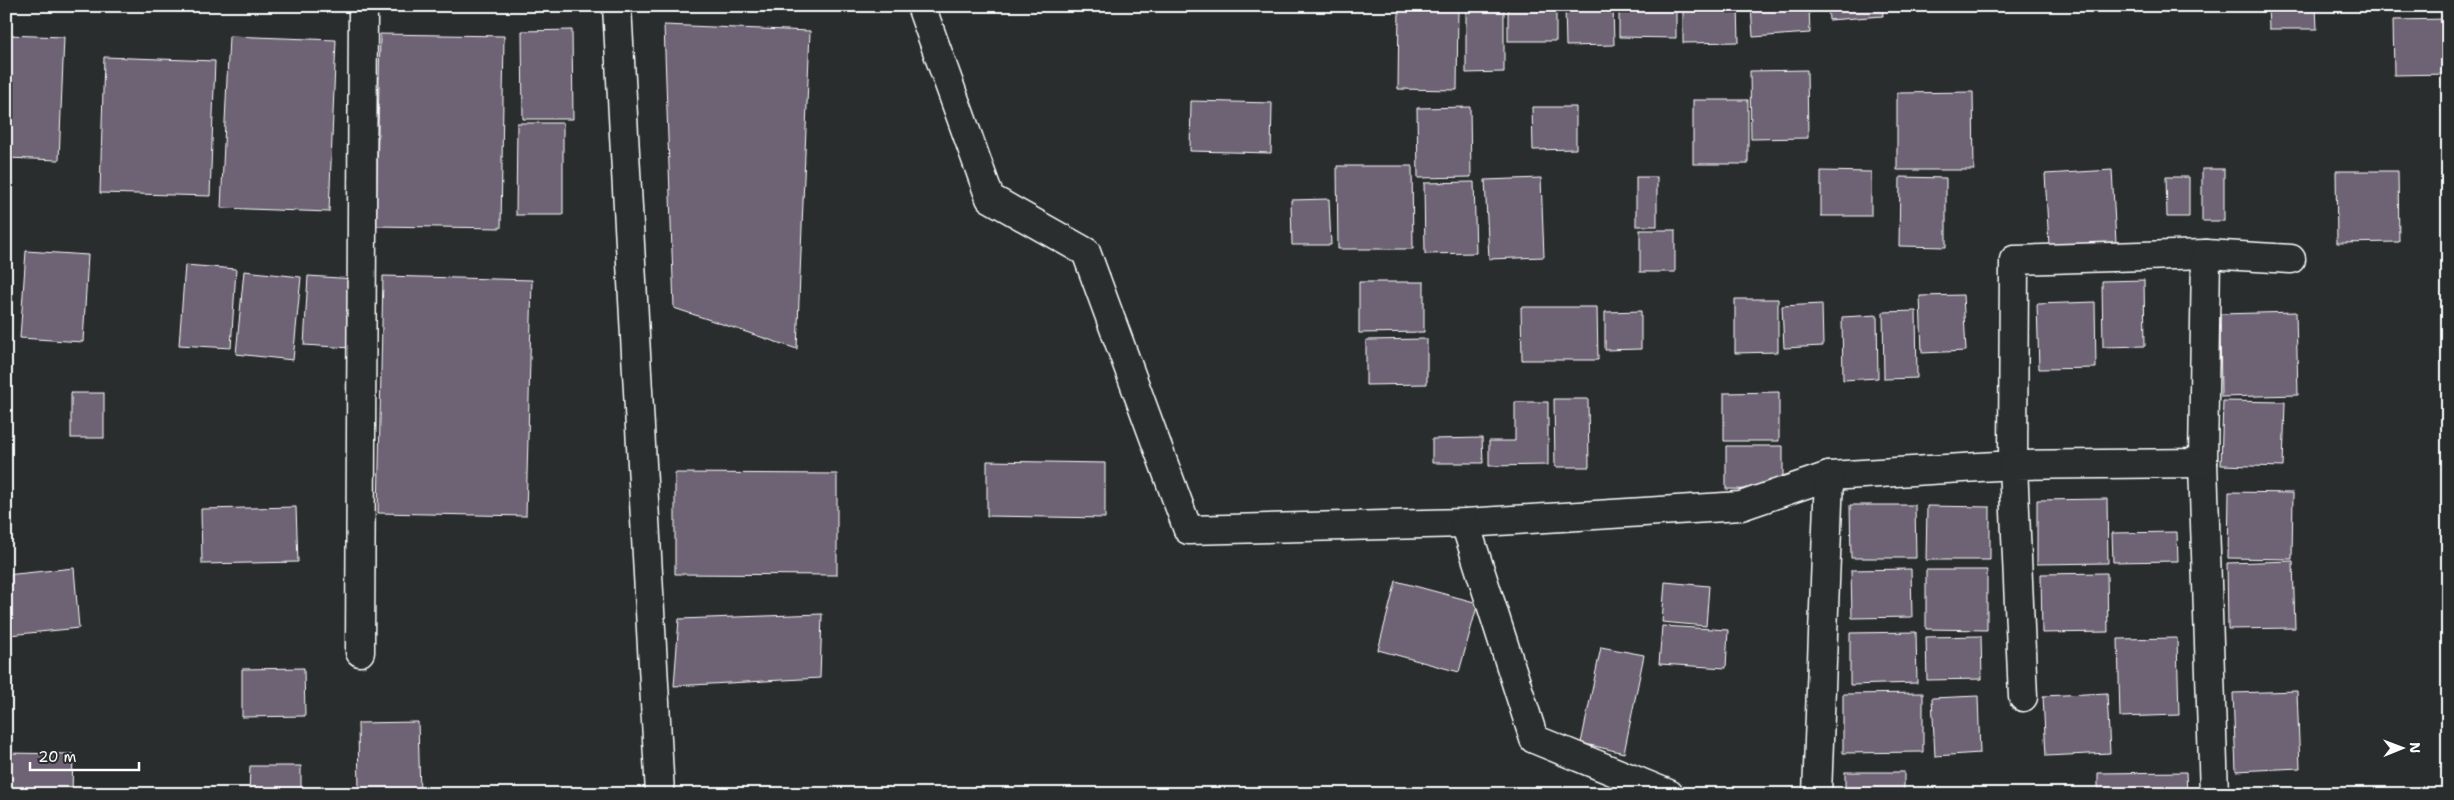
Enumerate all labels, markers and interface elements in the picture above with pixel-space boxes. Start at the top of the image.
north arrow [2376,722,2426,772]
scale bar [30,740,139,772]
text: N [2406,742,2424,753]
text: 20 m [38,747,77,767]

